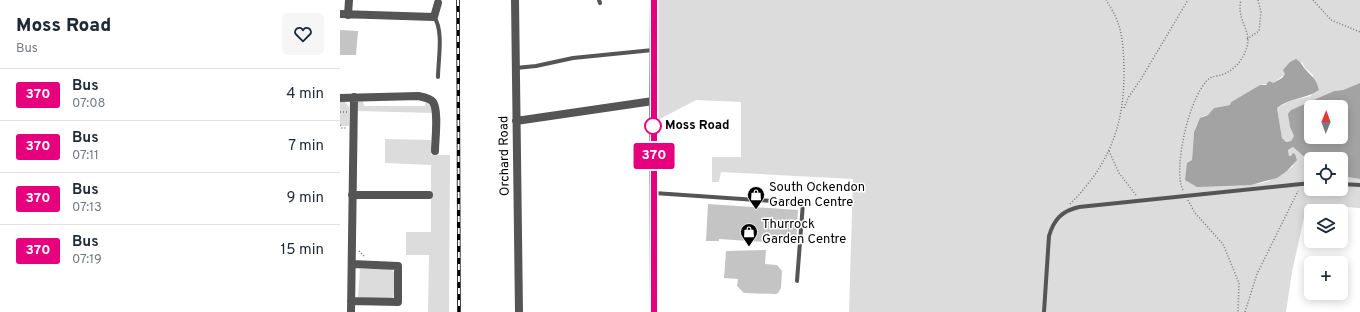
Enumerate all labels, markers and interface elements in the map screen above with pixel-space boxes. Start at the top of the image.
button: heart [282,13,324,55]
text: Moss Road [16,14,111,38]
text: Bus [16,41,38,57]
text: Bus [72,77,99,96]
text: 4 min [286,85,324,104]
text: 370 [26,86,50,103]
text: 07:08 [72,96,105,112]
north arrow [1304,100,1348,144]
map controls [1304,100,1348,300]
street label: Orchard Road [496,116,514,196]
marker: Moss Road [644,117,662,135]
place label: Moss Road [665,118,730,134]
text: Bus [72,129,99,148]
text: 7 min [288,137,324,156]
text: 370 [26,138,50,155]
line badge: 370 [631,143,677,169]
text: 370 [642,147,666,164]
text: 07:11 [72,148,99,164]
button: locate [1304,152,1348,196]
place label: South Ockendon Garden Centre [769,180,865,211]
text: Bus [72,181,99,200]
shop icon: South Ockendon Garden Centre [746,185,766,210]
text: 9 min [287,189,324,208]
text: 370 [26,190,50,207]
text: 07:13 [72,200,102,216]
button: layers [1304,204,1348,248]
place label: Thurrock Garden Centre [762,217,846,248]
shop icon: Thurrock Garden Centre [739,222,759,247]
text: Bus [72,233,99,252]
text: 15 min [281,241,324,260]
text: 370 [26,242,50,259]
text: 07:19 [72,252,102,268]
button: + [1304,256,1348,300]

